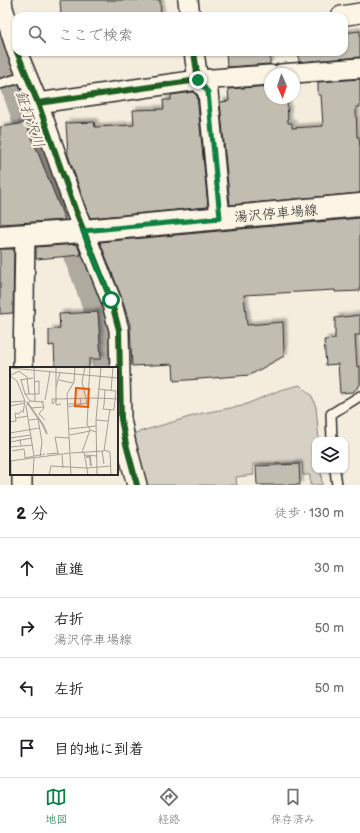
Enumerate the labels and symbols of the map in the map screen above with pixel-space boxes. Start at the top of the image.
north arrow [264,68,300,104]
route end [189,71,207,89]
water label: 鉦打沢川 [11,88,48,151]
street label: 湯沢停車場線 [233,201,319,226]
route start [102,291,120,309]
inset map [10,367,118,475]

